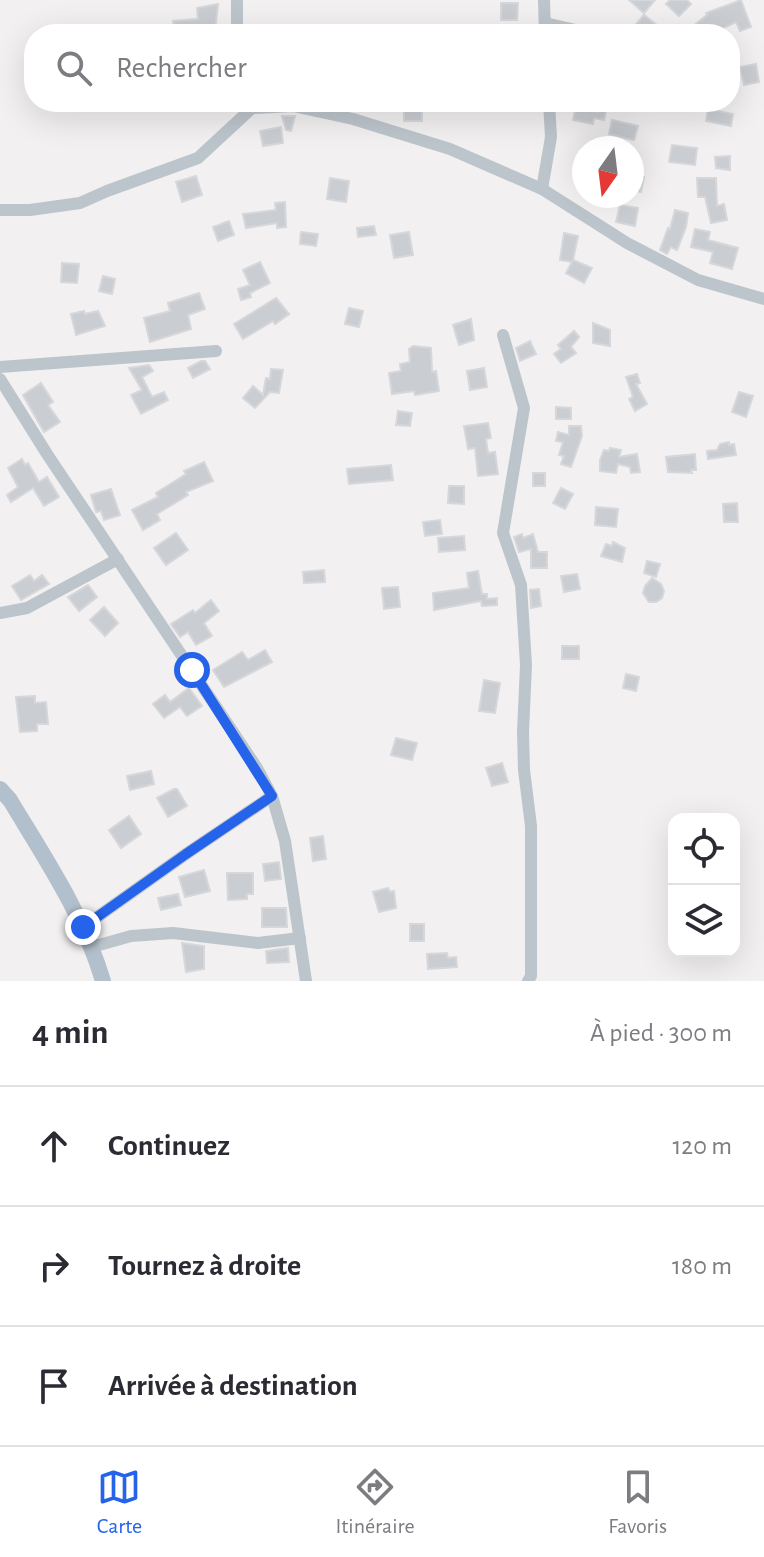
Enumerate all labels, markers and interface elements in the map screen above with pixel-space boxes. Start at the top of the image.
search box [24,24,740,112]
icon: search [52,46,96,90]
text: Rechercher [116,53,247,83]
north arrow [572,136,644,208]
route start [174,652,210,688]
map controls [668,813,740,957]
button: locate [668,813,740,885]
button: layers [668,885,740,957]
route end [65,909,101,945]
text: 4 min [32,1016,109,1050]
text: À pied · 300 m [590,1020,732,1046]
icon: ahead [32,1124,76,1168]
text: Continuez [108,1131,230,1161]
text: 120 m [672,1133,732,1159]
icon: right [32,1244,76,1288]
text: Tournez à droite [108,1251,301,1281]
text: 180 m [672,1253,732,1279]
icon: arrive [32,1364,76,1408]
text: Arrivée à destination [108,1371,358,1401]
tab: Carte [97,1465,142,1539]
tab: Itinéraire [336,1465,415,1539]
tab: Favoris [608,1465,667,1539]

